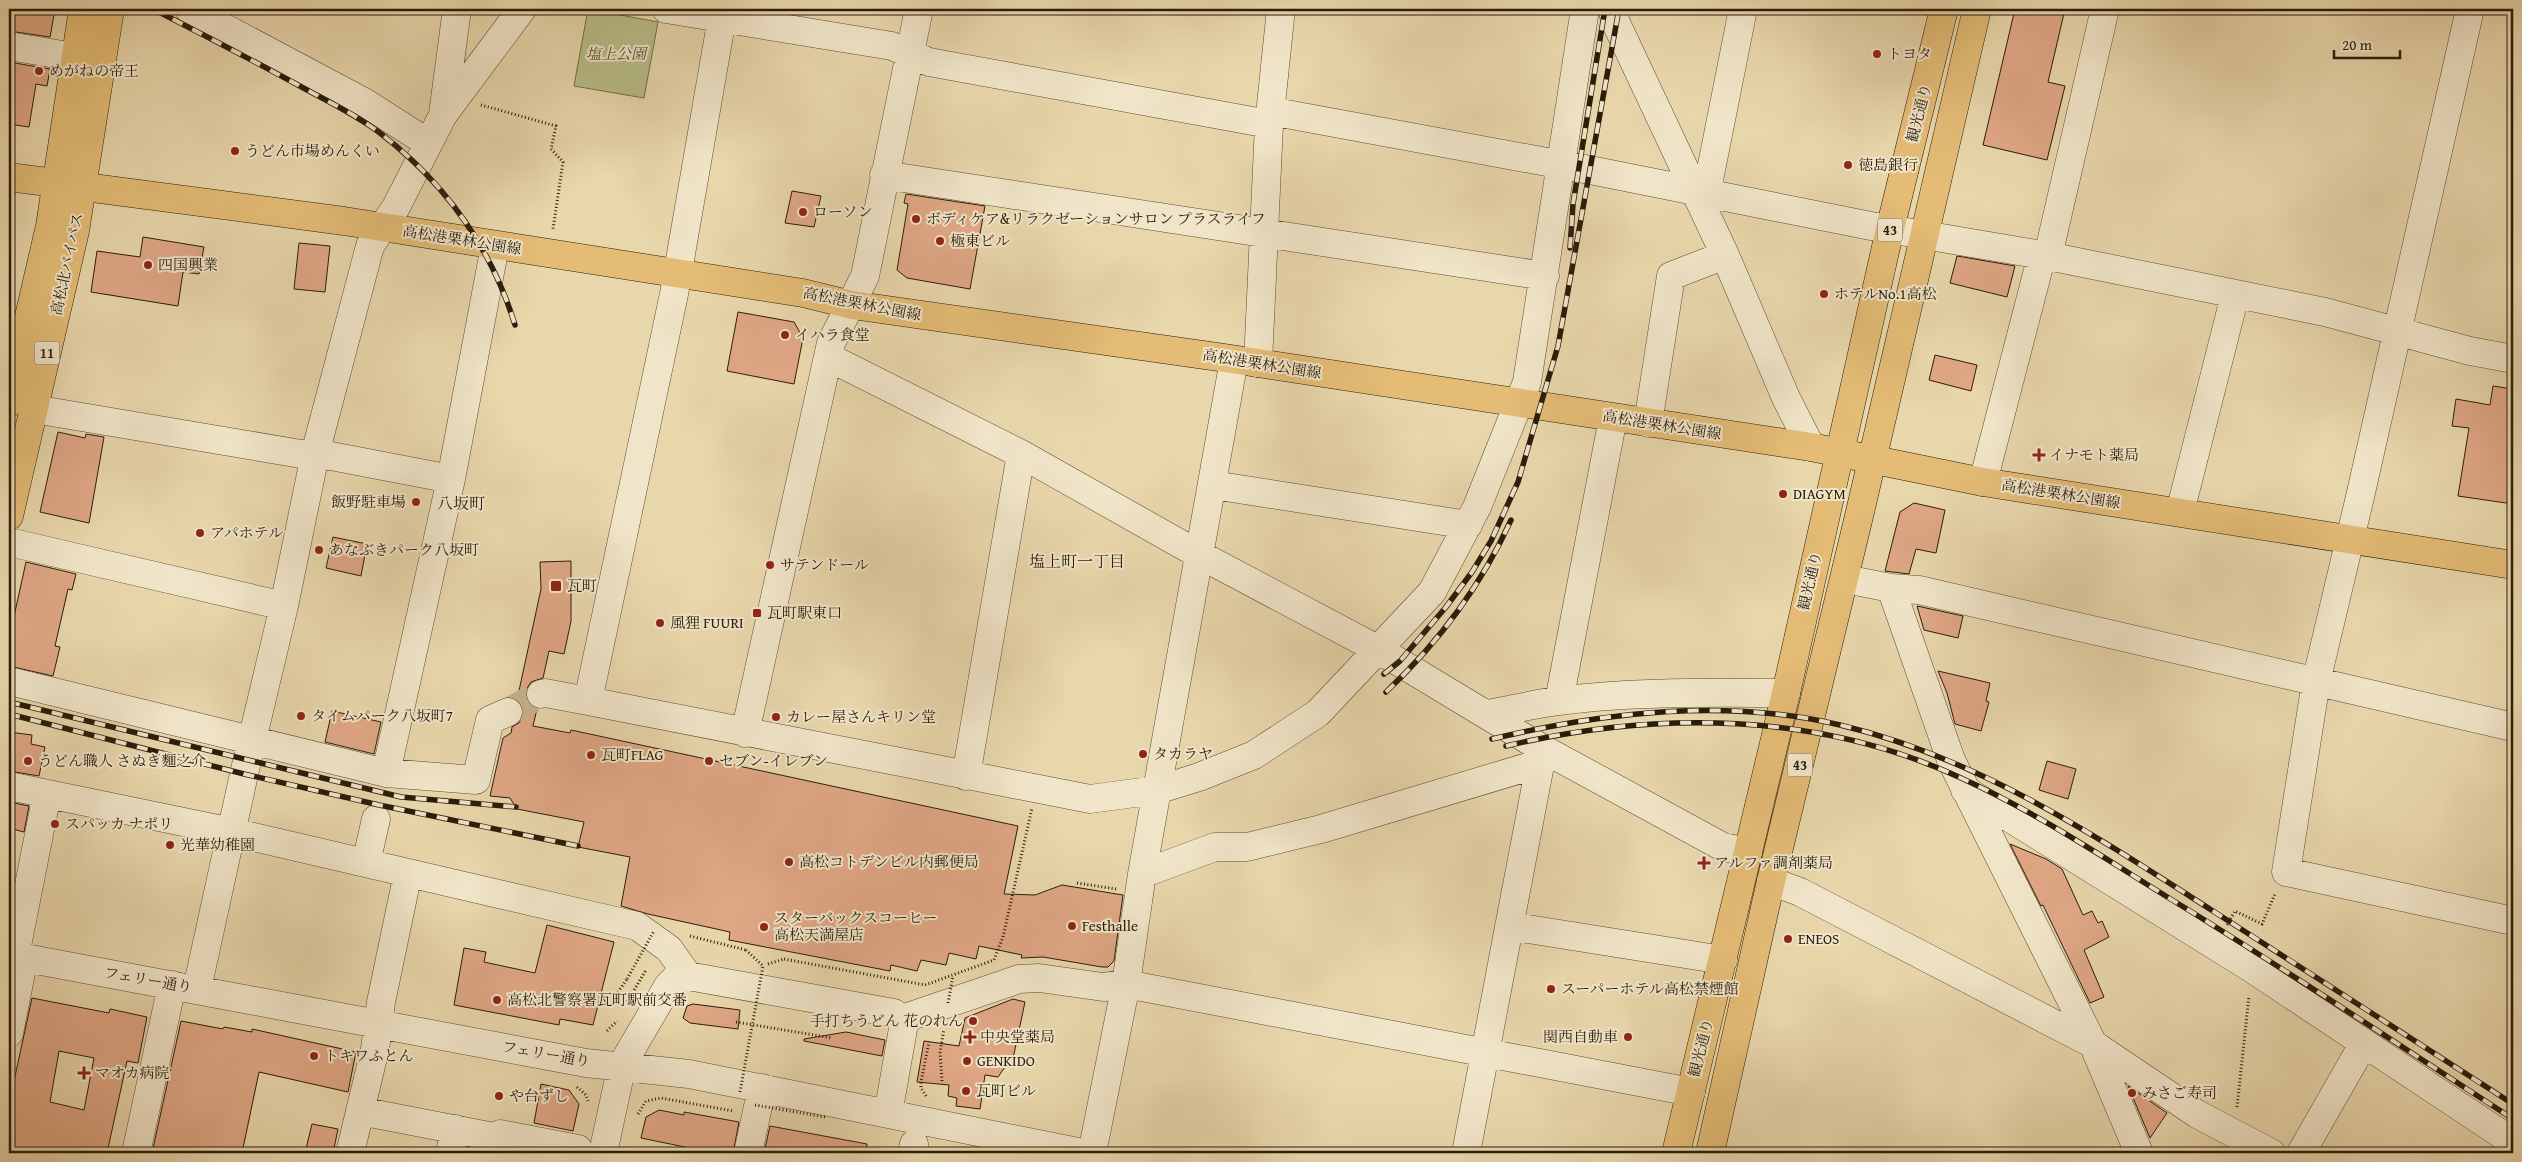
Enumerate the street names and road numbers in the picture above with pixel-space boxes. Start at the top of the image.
street label: 観光通り [1901,81,1936,145]
street label: 高松北バイパス [45,211,88,317]
road number: 43 [1878,218,1902,242]
street label: 高松港栗林公園線 [401,220,523,259]
street label: 高松港栗林公園線 [801,282,923,325]
road number: 11 [34,342,60,364]
street label: 高松港栗林公園線 [1201,344,1323,383]
street label: 高松港栗林公園線 [1601,405,1723,444]
street label: 高松港栗林公園線 [2000,474,2122,513]
street label: 観光通り [1793,549,1826,612]
road number: 43 [1788,754,1812,776]
street label: フェリー通り [102,961,194,998]
street label: 観光通り [1683,1016,1718,1080]
street label: フェリー通り [500,1035,592,1072]

